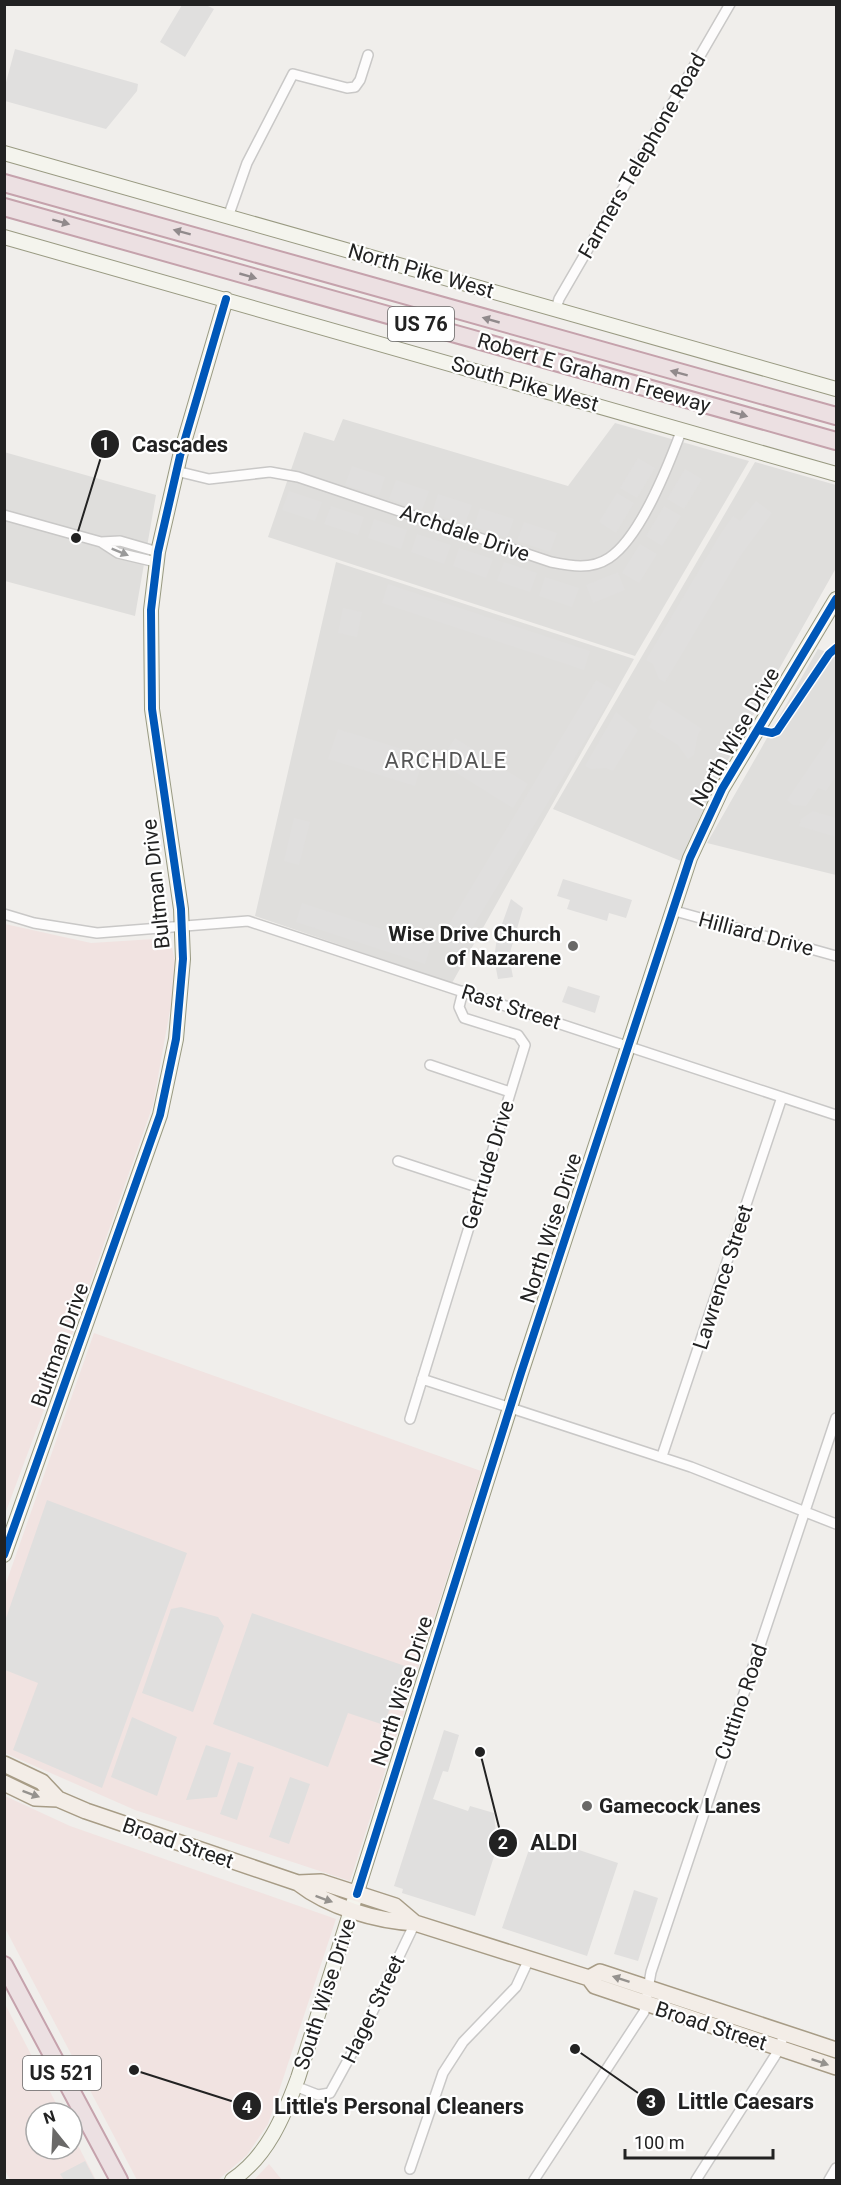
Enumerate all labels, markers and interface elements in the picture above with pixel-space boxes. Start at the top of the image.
street label: Farmers Telephone Road [573,49,711,263]
one-way arrow [52,218,70,227]
one-way arrow [173,227,191,236]
street label: North Pike West [345,239,497,303]
one-way arrow [239,271,258,281]
road number: US 76 [388,307,454,341]
one-way arrow [482,314,500,324]
street label: Robert E Graham Freeway [475,328,713,418]
street label: South Pike West [449,352,601,417]
one-way arrow [670,367,688,377]
one-way arrow [730,409,749,419]
callout: Cascades [90,424,240,464]
text: Cascades [132,432,228,457]
text: 1 [100,433,110,454]
street label: Archdale Drive [397,500,533,566]
one-way arrow [111,548,129,557]
street label: North Wise Drive [686,663,784,811]
district label: ARCHDALE [385,748,507,773]
street label: Bultman Drive [137,818,175,950]
street label: Hilliard Drive [696,907,816,961]
place label: Wise Drive Church of Nazarene [388,922,561,970]
marker: Wise Drive Church of Nazarene [566,939,580,953]
street label: Rast Street [458,980,564,1034]
street label: Gertrude Drive [457,1097,519,1233]
street label: North Wise Drive [515,1150,587,1306]
street label: Lawrence Street [688,1201,758,1352]
street label: Bultman Drive [26,1280,94,1410]
street label: North Wise Drive [366,1613,438,1769]
street label: Cuttino Road [710,1641,772,1763]
one-way arrow [22,1790,40,1800]
place label: Gamecock Lanes [599,1794,761,1818]
marker: Gamecock Lanes [580,1799,594,1813]
street label: Broad Street [119,1813,237,1873]
callout: ALDI [488,1823,590,1863]
text: ALDI [530,1830,578,1855]
text: 2 [498,1832,508,1853]
one-way arrow [315,1894,333,1904]
street label: South Wise Drive [289,1915,361,2073]
street label: Hager Street [337,1951,409,2067]
one-way arrow [612,1974,630,1983]
street label: Broad Street [652,1997,770,2055]
road number: US 521 [23,2056,101,2090]
one-way arrow [811,2058,829,2067]
callout: Little Caesars [636,2082,827,2122]
callout: Little's Personal Cleaners [232,2086,536,2126]
text: Little Caesars [678,2089,814,2114]
text: 3 [646,2091,656,2112]
text: Little's Personal Cleaners [274,2094,524,2119]
text: 4 [242,2096,252,2117]
north arrow [24,2101,84,2161]
text: N [41,2106,58,2128]
scale bar [625,2122,774,2160]
text: 100 m [634,2132,685,2153]

